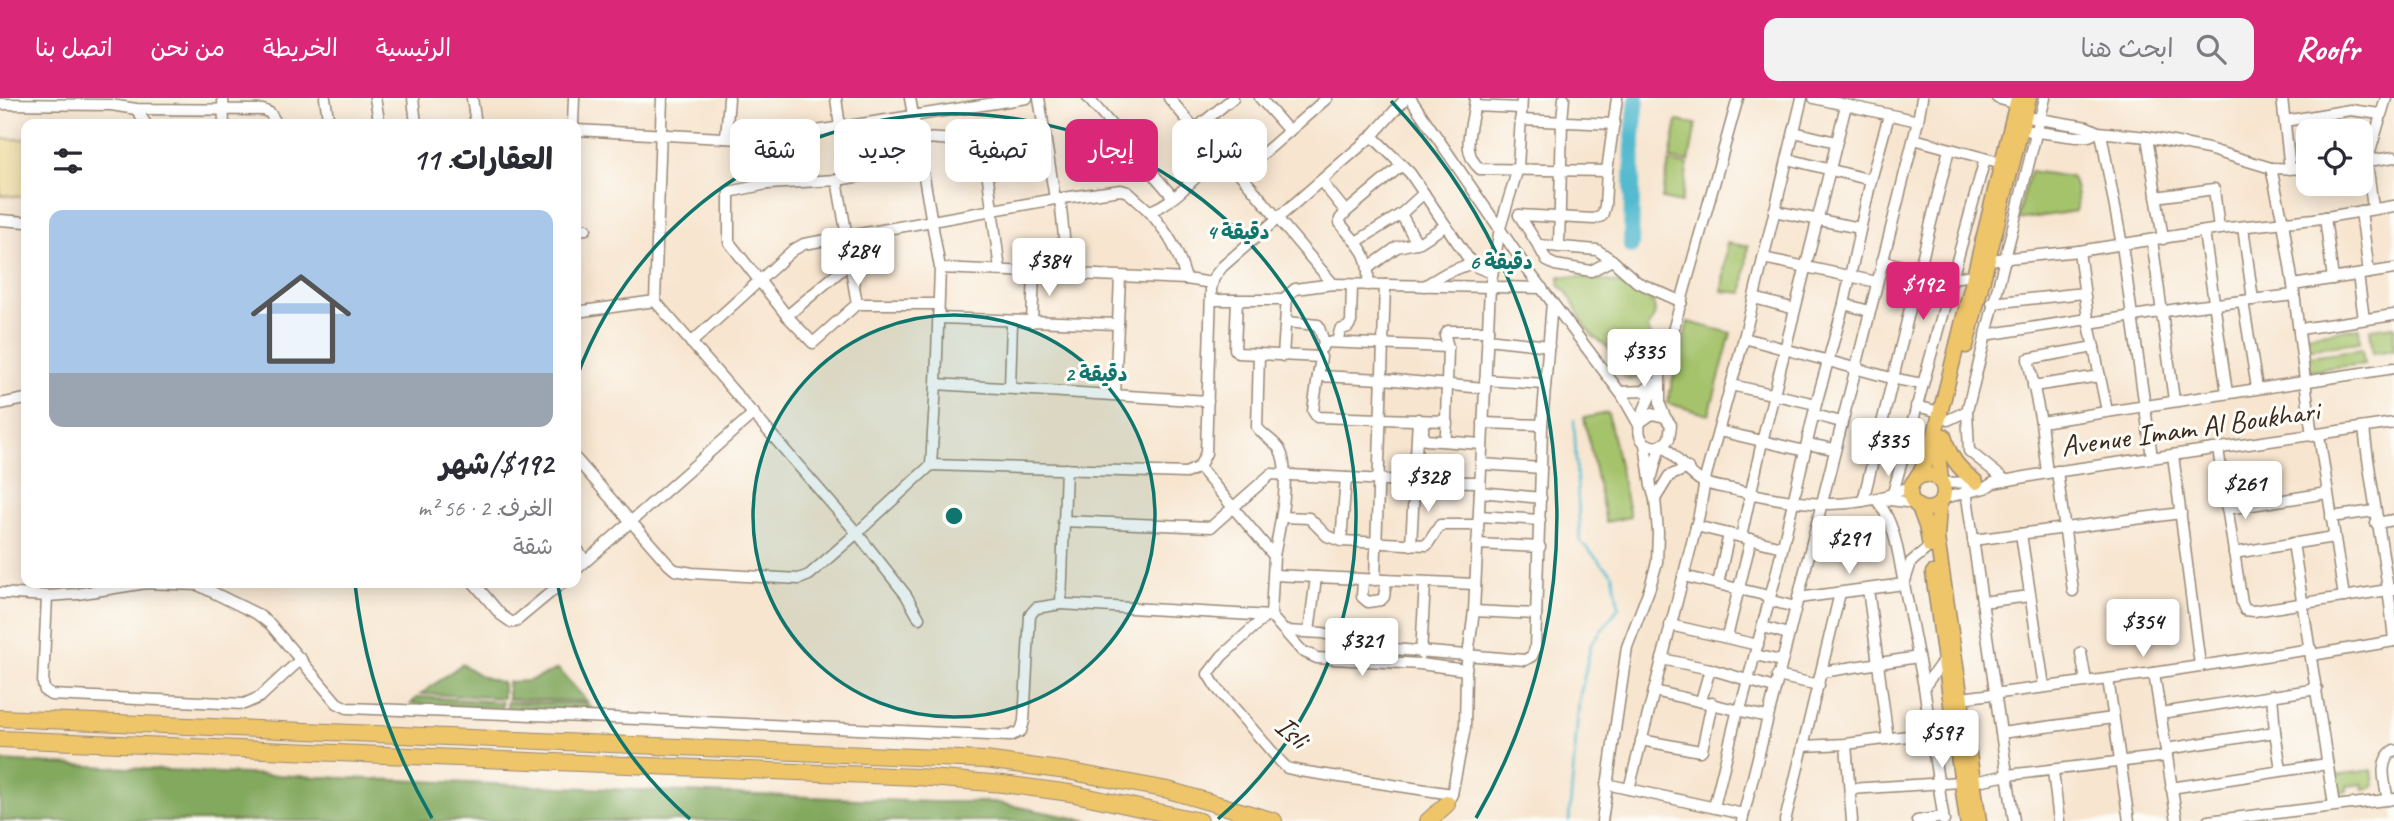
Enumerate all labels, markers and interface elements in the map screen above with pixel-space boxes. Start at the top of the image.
search box [1764,18,2254,81]
text: Roofr [2296,28,2359,70]
icon: search [2192,30,2230,68]
text: ابحث هنا [2080,32,2174,65]
text: اتصل بنا [35,33,113,63]
text: من نحن [151,33,225,63]
text: الخريطة [263,33,338,63]
text: الرئيسية [376,33,451,63]
chip: شقة [730,119,820,182]
chip: جديد [834,119,931,182]
chip: تصفية [945,119,1051,182]
chip: إيجار [1065,119,1158,182]
chip: شراء [1172,119,1267,182]
map controls [2296,119,2373,196]
button: locate [2296,119,2373,196]
text: العقارات: 11 [412,140,553,178]
icon: filters [49,142,87,180]
text: 4 دقيقة [1207,219,1270,245]
pin: $284 [817,228,899,288]
text: $284 [837,236,879,265]
pin: $384 [1008,238,1090,298]
text: $384 [1028,246,1070,275]
text: 6 دقيقة [1469,249,1533,275]
icon: home [238,256,364,382]
pin: $192 [1882,262,1964,322]
text: $192 [1902,270,1944,299]
pin: $335 [1603,330,1685,389]
text: $335 [1623,337,1665,366]
text: 2 دقيقة [1065,361,1128,387]
street label: Avenue Imam Al Boukhari [2058,391,2325,465]
pin: $335 [1847,418,1929,478]
text: $335 [1867,426,1909,455]
text: $192/شهر [440,445,553,483]
pin: $328 [1387,454,1469,514]
text: $328 [1407,462,1449,491]
pin: $261 [2204,462,2286,521]
text: $261 [2224,469,2266,498]
text: الغرف: 2 · 56 m² [418,494,553,523]
centre of rings [942,504,966,528]
pin: $291 [1808,517,1890,576]
text: $291 [1828,524,1870,553]
text: شقة [513,532,553,561]
pin: $354 [2102,600,2184,659]
text: $354 [2122,607,2164,636]
pin: $321 [1321,618,1403,678]
text: $321 [1341,626,1383,655]
street label: Isli [1267,707,1319,759]
pin: $597 [1901,710,1983,770]
text: $597 [1922,718,1962,747]

